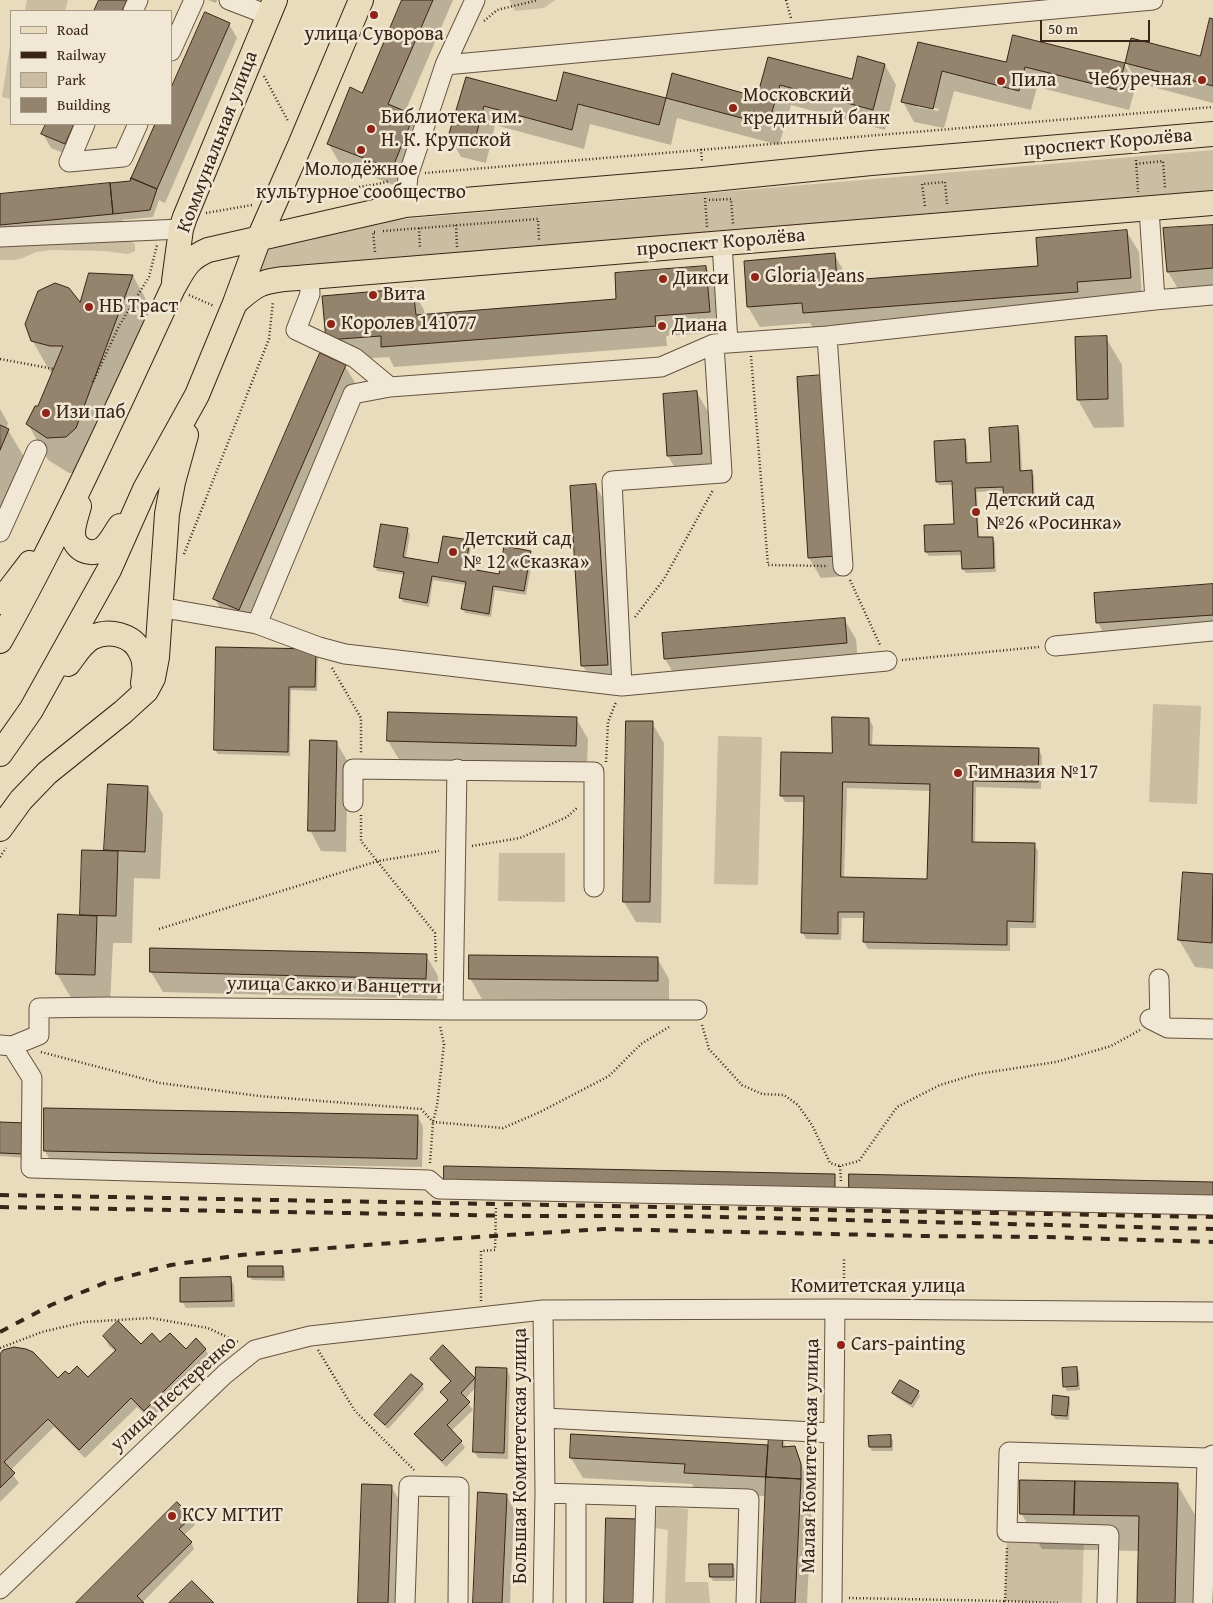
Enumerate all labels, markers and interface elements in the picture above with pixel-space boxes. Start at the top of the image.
marker: улица Суворова [368,9,380,21]
legend [10,10,172,125]
scale bar [1043,10,1153,42]
text: 50 m [1048,18,1078,39]
text: Road [57,19,88,40]
place label: улица Суворова [304,23,444,47]
text: Railway [57,44,106,65]
street label: Коммунальная улица [172,48,264,236]
place label: Чебуречная [1088,68,1192,92]
text: Park [57,69,86,90]
place label: Пила [1011,69,1056,93]
marker: Чебуречная [1196,74,1208,86]
marker: Пила [995,75,1007,87]
place label: Московский кредитный банк [743,84,890,131]
text: Building [57,94,110,115]
marker: Московский кредитный банк [727,102,739,114]
place label: Библиотека им. Н. К. Крупской [381,106,522,153]
marker: Библиотека им. Н. К. Крупской [365,123,377,135]
street label: проспект Королёва [1023,124,1193,162]
marker: Молодёжное культурное сообщество [355,144,367,156]
place label: Молодёжное культурное сообщество [256,158,466,205]
street label: проспект Королёва [636,224,806,262]
place label: Gloria Jeans [765,265,865,289]
place label: Дикси [673,267,729,291]
marker: Gloria Jeans [749,271,761,283]
marker: Дикси [657,273,669,285]
place label: Вита [383,283,425,307]
marker: Вита [367,289,379,301]
place label: НБ Траст [99,295,178,319]
marker: НБ Траст [83,301,95,313]
place label: Королев 141077 [341,312,477,336]
place label: Диана [672,314,727,338]
marker: Королев 141077 [325,318,337,330]
marker: Диана [656,320,668,332]
place label: Изи паб [56,401,126,425]
marker: Изи паб [40,407,52,419]
place label: Детский сад №26 «Росинка» [986,489,1122,536]
marker: Детский сад №26 «Росинка» [970,506,982,518]
place label: Детский сад № 12 «Сказка» [463,528,589,575]
marker: Детский сад № 12 «Сказка» [447,546,459,558]
place label: Гимназия №17 [968,761,1098,785]
marker: Гимназия №17 [952,767,964,779]
street label: улица Сакко и Ванцетти [226,972,442,1000]
street label: Комитетская улица [791,1275,965,1299]
street label: Большая Комитетская улица [509,1328,533,1584]
street label: улица Нестеренко [106,1331,242,1457]
place label: Cars-painting [851,1333,965,1357]
street label: Малая Комитетская улица [797,1338,825,1574]
marker: Cars-painting [835,1339,847,1351]
place label: КСУ МГТИТ [182,1504,283,1528]
marker: КСУ МГТИТ [166,1510,178,1522]

